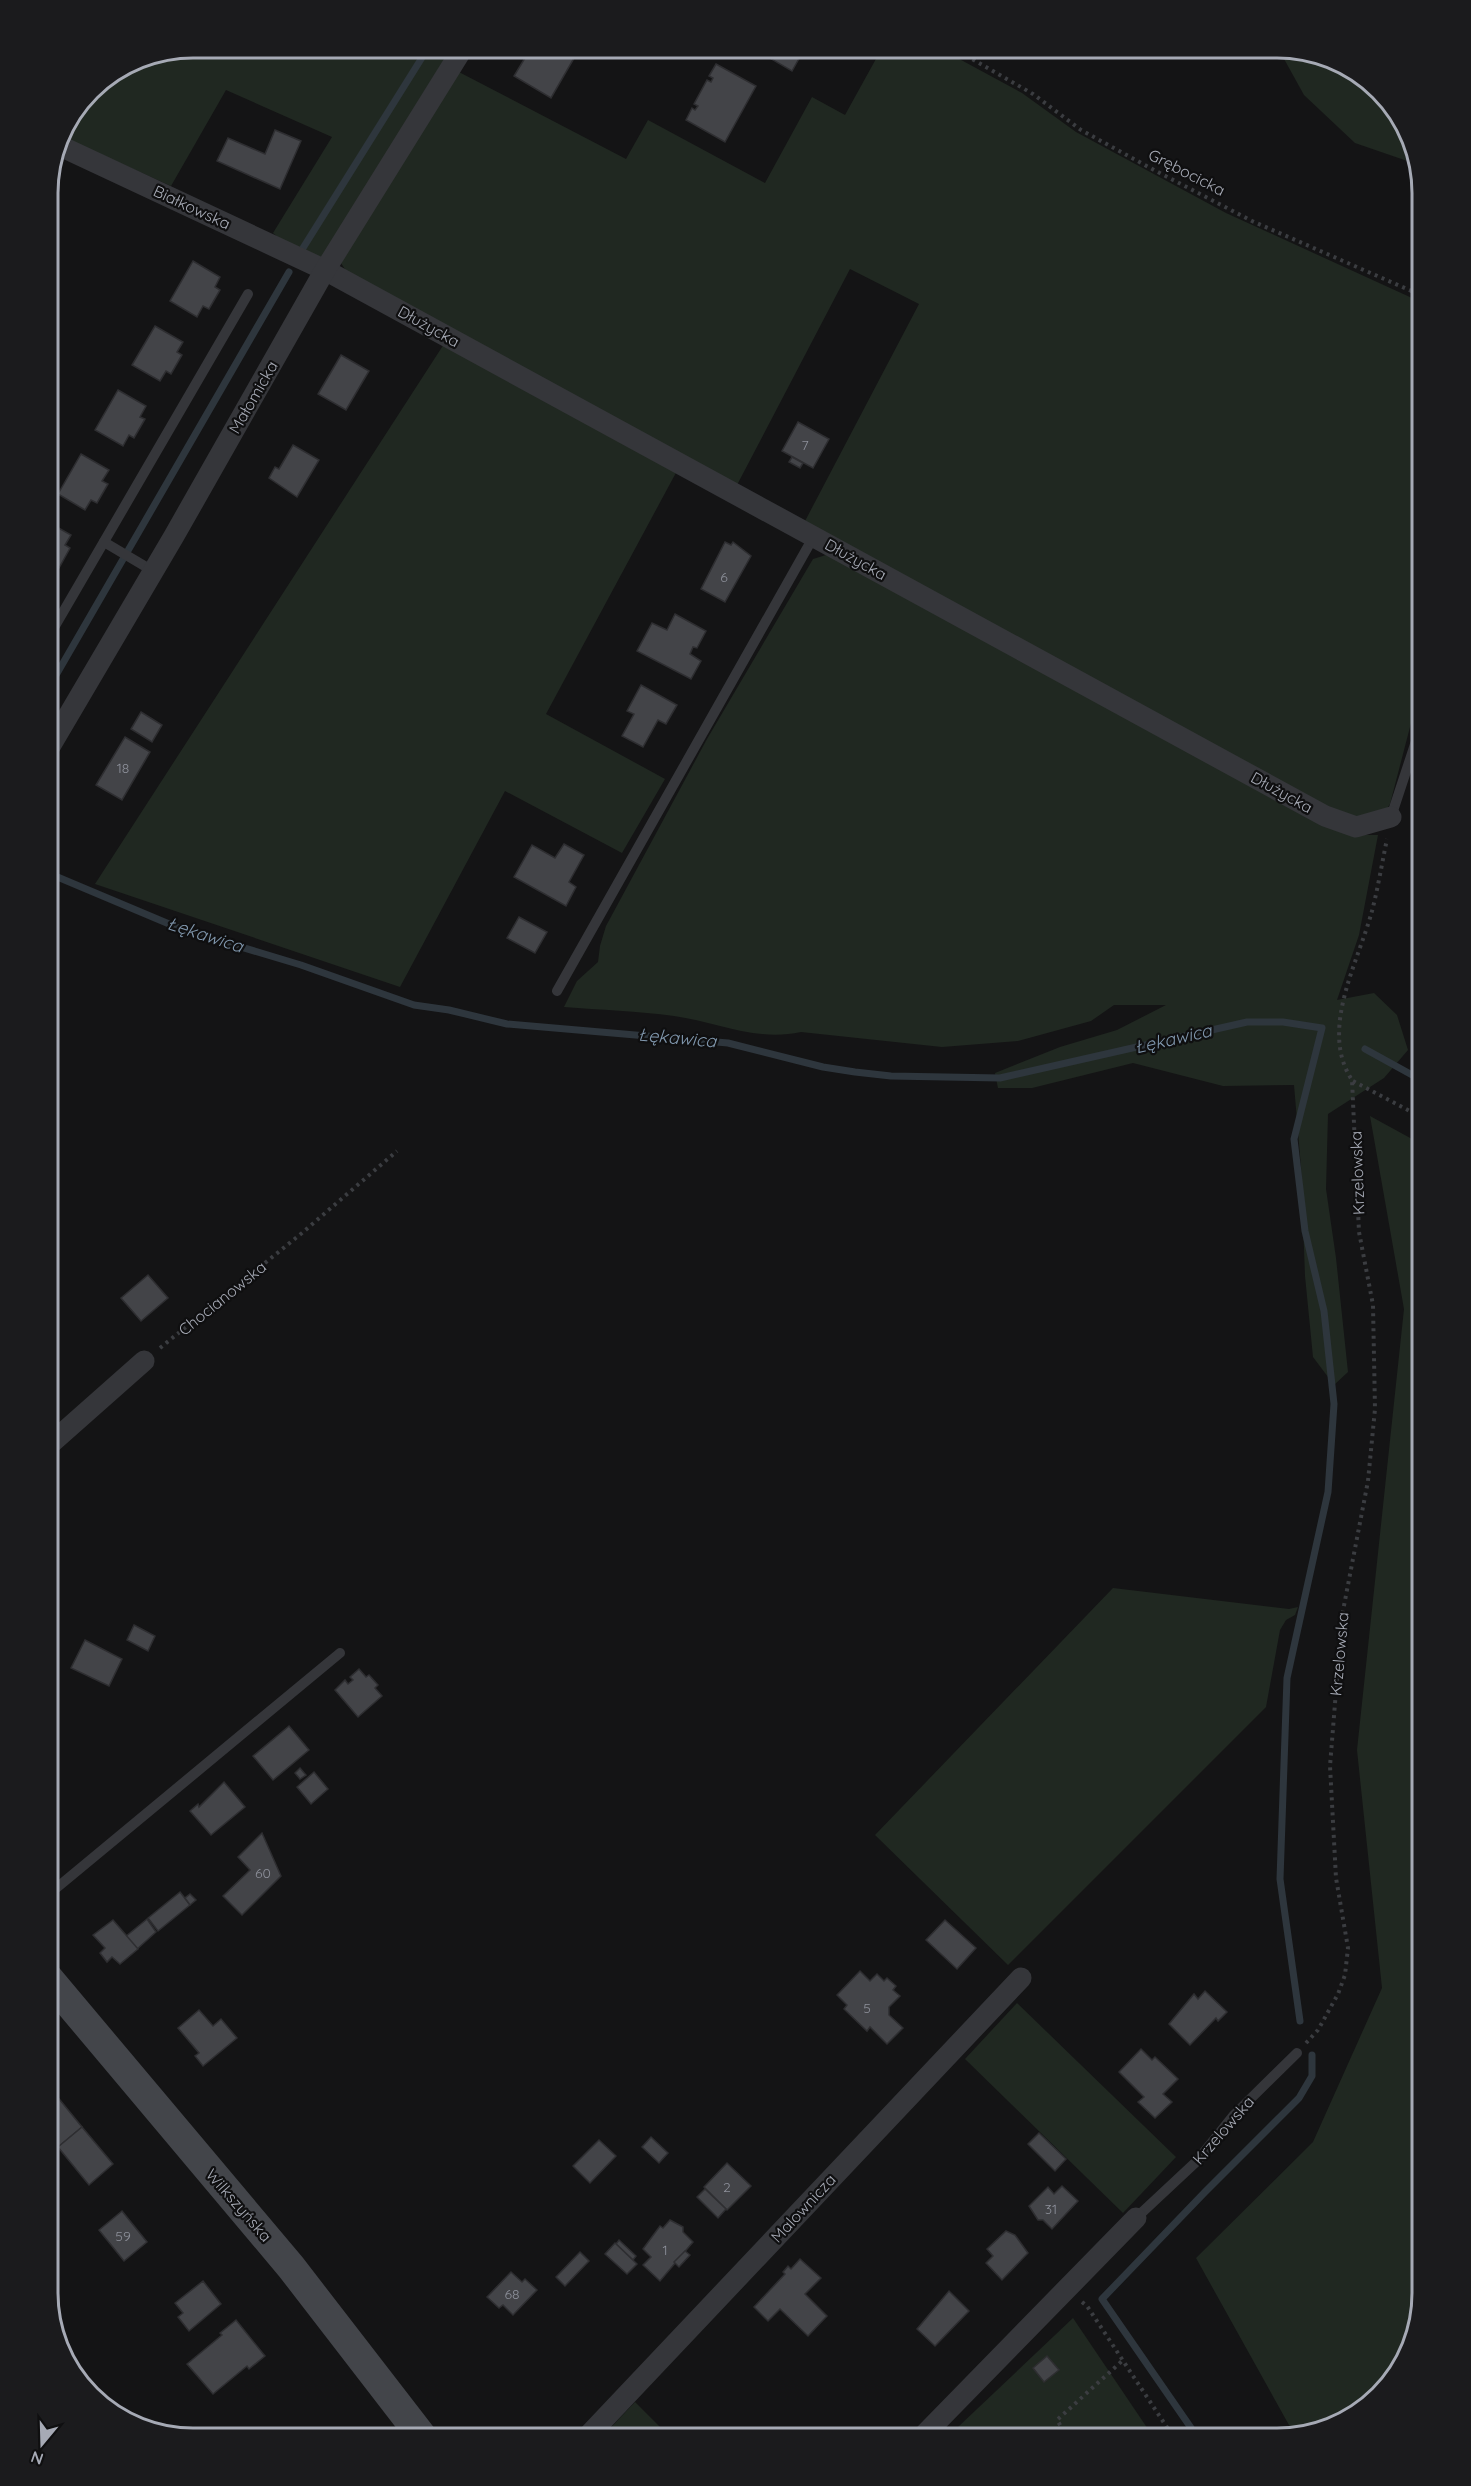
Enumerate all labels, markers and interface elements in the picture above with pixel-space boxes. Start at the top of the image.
street label: Grębocicka [1145,144,1229,200]
street label: Białkowska [150,180,234,234]
street label: Dłużycka [395,301,463,351]
street label: Małomicka [224,357,282,437]
house number: 7 [801,436,809,454]
street label: Dłużycka [822,534,890,584]
house number: 6 [720,568,728,586]
house number: 18 [117,759,129,777]
street label: Dłużycka [1248,767,1316,817]
water label: Łękawica [164,911,247,958]
water label: Łękawica [1132,1018,1215,1059]
water label: Łękawica [637,1023,718,1052]
street label: Krzelowska [1346,1131,1368,1215]
street label: Chocianowska [174,1257,270,1339]
street label: Krzelowska [1325,1611,1353,1697]
house number: 60 [255,1864,271,1882]
house number: 5 [863,1999,871,2017]
street label: Krzelowska [1188,2092,1258,2168]
street label: Wilkszyńska [202,2164,276,2246]
street label: Malownicza [766,2170,840,2246]
house number: 2 [723,2178,731,2196]
house number: 31 [1045,2200,1057,2218]
house number: 59 [115,2227,131,2245]
house number: 1 [662,2241,668,2259]
house number: 68 [504,2285,520,2303]
north arrow [12,2414,72,2474]
text: N [28,2447,46,2470]

